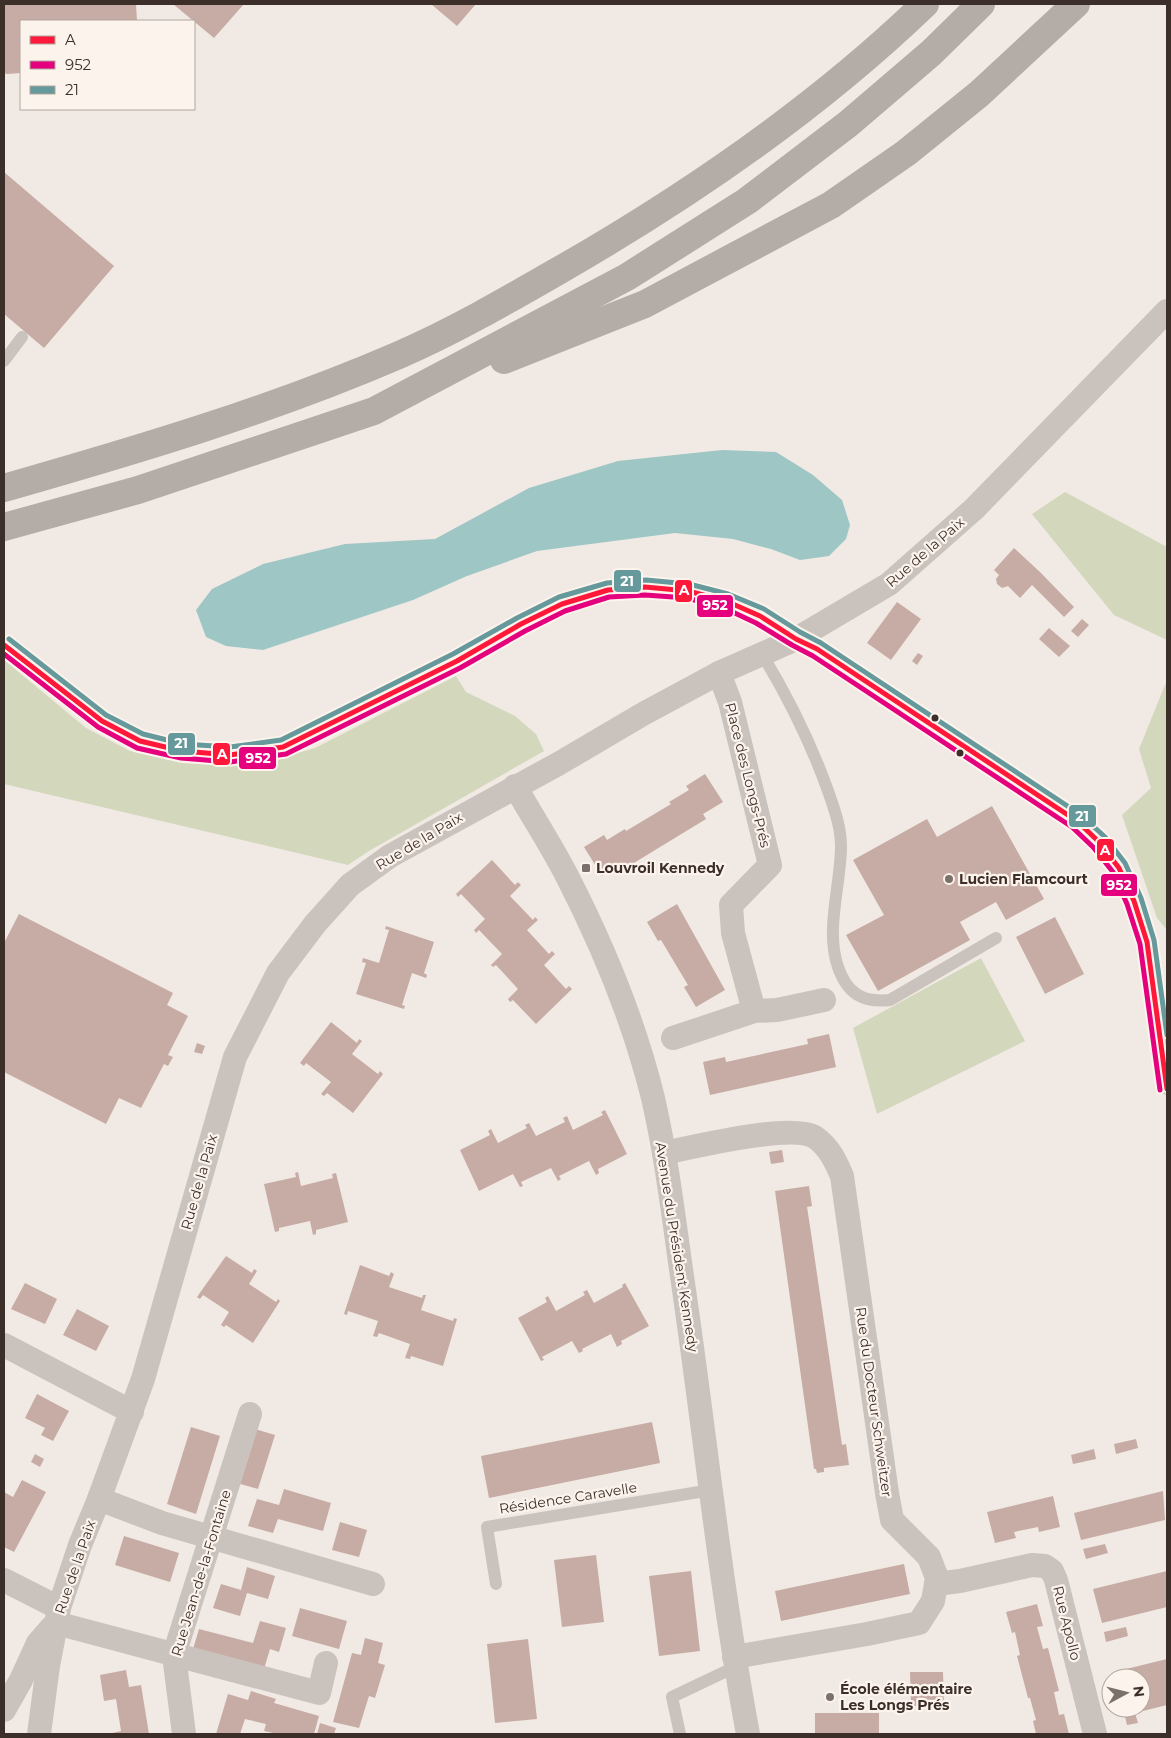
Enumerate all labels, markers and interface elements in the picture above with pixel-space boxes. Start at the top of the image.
legend [20,20,195,110]
text: A [65,30,76,49]
text: 952 [65,55,91,74]
text: 21 [65,80,79,99]
street label: Rue de la Paix [882,513,968,591]
line badge: 21 [613,569,642,593]
text: 21 [620,572,634,590]
line badge: A [674,579,693,603]
text: A [678,581,690,599]
line badge: 952 [696,594,734,618]
text: 952 [702,596,728,614]
street label: Place des Longs-Prés [721,701,775,850]
unlabelled marker [930,713,940,723]
line badge: 21 [167,732,196,756]
text: 21 [174,734,188,752]
line badge: A [212,742,231,766]
text: A [216,745,228,763]
line badge: 952 [238,746,277,770]
unlabelled marker [955,748,965,758]
text: 952 [245,749,271,767]
line badge: 21 [1068,804,1097,828]
text: 21 [1075,807,1089,825]
street label: Rue de la Paix [372,808,466,874]
line badge: A [1096,838,1115,862]
text: A [1099,841,1111,859]
place label: Louvroil Kennedy [596,859,725,877]
marker: Louvroil Kennedy [580,862,592,874]
place label: Lucien Flamcourt [959,870,1088,888]
marker: Lucien Flamcourt [943,873,955,885]
line badge: 952 [1100,873,1138,897]
text: 952 [1106,876,1132,894]
street label: Rue de la Paix [177,1132,221,1232]
street label: Avenue du Président Kennedy [651,1141,703,1354]
street label: Rue du Docteur Schweitzer [852,1306,896,1499]
street label: Résidence Caravelle [498,1478,638,1518]
street label: Rue Jean-de-la-Fontaine [167,1488,235,1658]
street label: Rue de la Paix [50,1517,100,1616]
street label: Rue Apollo [1049,1584,1085,1662]
north arrow [1101,1668,1151,1718]
place label: École élémentaire Les Longs Prés [840,1680,972,1714]
text: N [1129,1685,1149,1698]
marker: École élémentaire Les Longs Prés [824,1691,836,1703]

